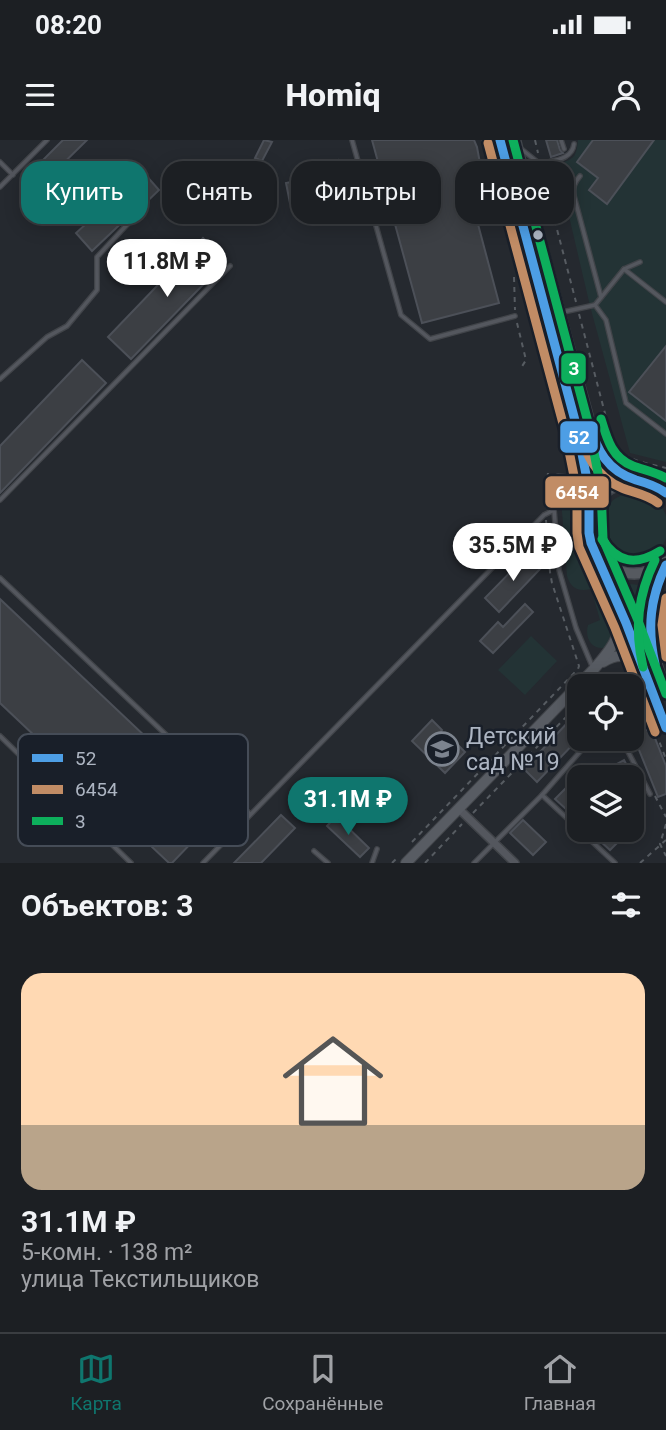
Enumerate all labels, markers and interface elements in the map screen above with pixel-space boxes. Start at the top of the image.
text: 08:20 [35,10,102,40]
icon: menu [21,76,59,114]
text: Homiq [286,76,380,114]
icon: person [607,76,645,114]
chip: Купить [21,161,148,224]
chip: Снять [162,161,277,224]
chip: Фильтры [291,161,441,224]
chip: Новое [455,161,574,224]
unlabelled marker [531,228,545,242]
pin: 11.8M ₽ [102,240,232,299]
text: 11.8M ₽ [123,248,211,275]
line badge: 3 [560,352,587,385]
text: 3 [569,357,579,380]
line badge: 52 [559,420,599,454]
text: 52 [568,426,590,449]
line badge: 6454 [544,475,610,509]
text: 6454 [555,481,599,504]
pin: 35.5M ₽ [448,524,578,583]
text: 35.5M ₽ [469,532,557,559]
map controls [567,674,644,842]
button: locate [567,674,644,751]
place label: Детский сад №19 [466,723,560,776]
school or university icon: Детский сад №19 [423,730,461,768]
legend [18,734,248,846]
text: 52 [75,747,96,770]
button: layers [567,765,644,842]
text: 6454 [75,778,118,801]
pin: 31.1M ₽ [283,778,413,837]
text: 31.1M ₽ [304,786,392,813]
text: 3 [75,810,86,833]
icon: filters [607,886,645,924]
text: Объектов: 3 [21,888,193,923]
icon: home [270,1018,396,1144]
text: 31.1M ₽ [21,1204,136,1239]
text: 5-комн. · 138 m² [21,1239,193,1266]
text: улица Текстильщиков [21,1266,259,1293]
tab: Карта [70,1350,122,1415]
tab: Сохранённые [262,1350,383,1415]
tab: Главная [524,1350,596,1415]

